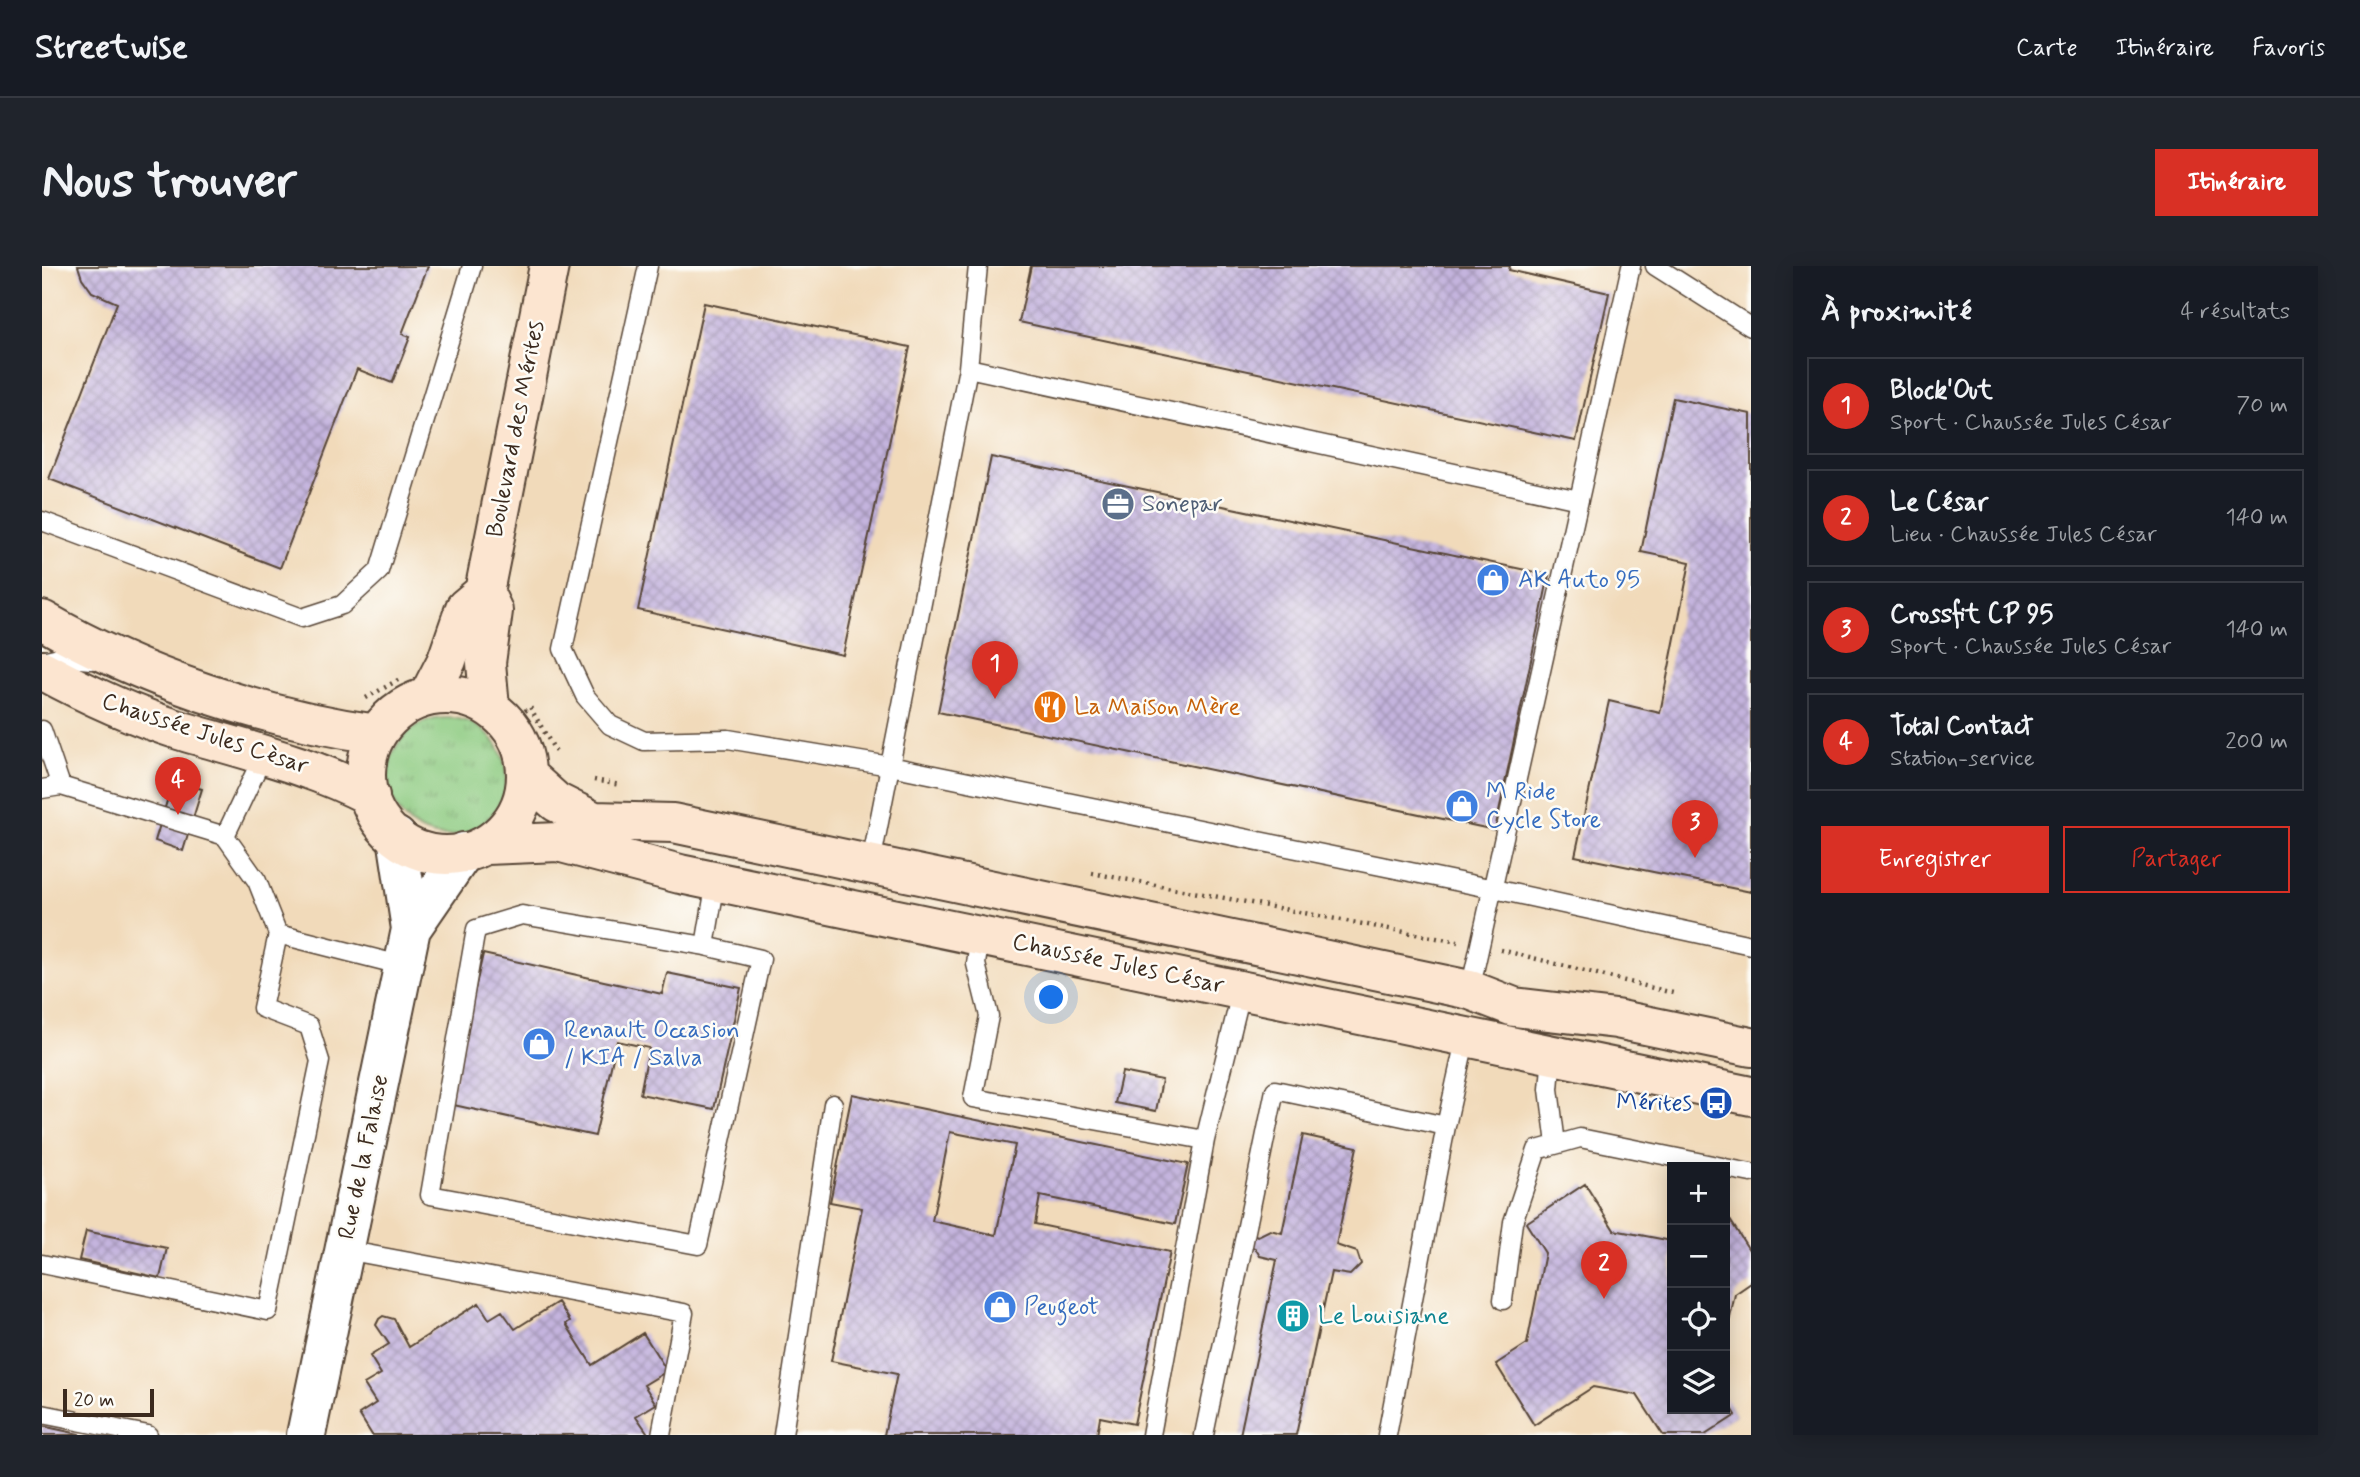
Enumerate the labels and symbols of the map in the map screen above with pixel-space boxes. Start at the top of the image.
street label: Boulevard des Mérites [480,318,552,540]
office icon: Sonepar [1099,485,1137,523]
place label: Sonepar [1142,489,1223,520]
shop icon: AK Auto 95 [1474,561,1512,599]
place label: AK Auto 95 [1518,565,1640,596]
pin: 1 [972,641,1018,699]
street label: Chaussée Jules Cèsar [98,686,312,782]
restaurant icon: La Maison Mère [1031,688,1069,726]
place label: La Maison Mère [1074,692,1240,723]
pin: 4 [155,757,201,815]
place label: M Ride Cycle Store [1486,777,1601,836]
shop icon: M Ride Cycle Store [1443,787,1481,825]
pin: 3 [1672,800,1718,858]
street label: Chaussée Jules César [1009,926,1227,1002]
your location [1034,980,1068,1014]
place label: Renault Occasion / KIA / Salva [564,1015,740,1074]
shop icon: Renault Occasion / KIA / Salva [520,1025,558,1063]
street label: Rue de la Falaise [331,1072,397,1242]
bus stop icon: Mérites [1697,1084,1735,1122]
place label: Mérites [1616,1088,1692,1119]
pin: 2 [1581,1241,1627,1299]
shop icon: Peugeot [981,1288,1019,1326]
place label: Peugeot [1024,1292,1099,1326]
building icon: Le Louisiane [1274,1297,1312,1335]
place label: Le Louisiane [1318,1301,1449,1332]
scale bar [63,1386,154,1418]

